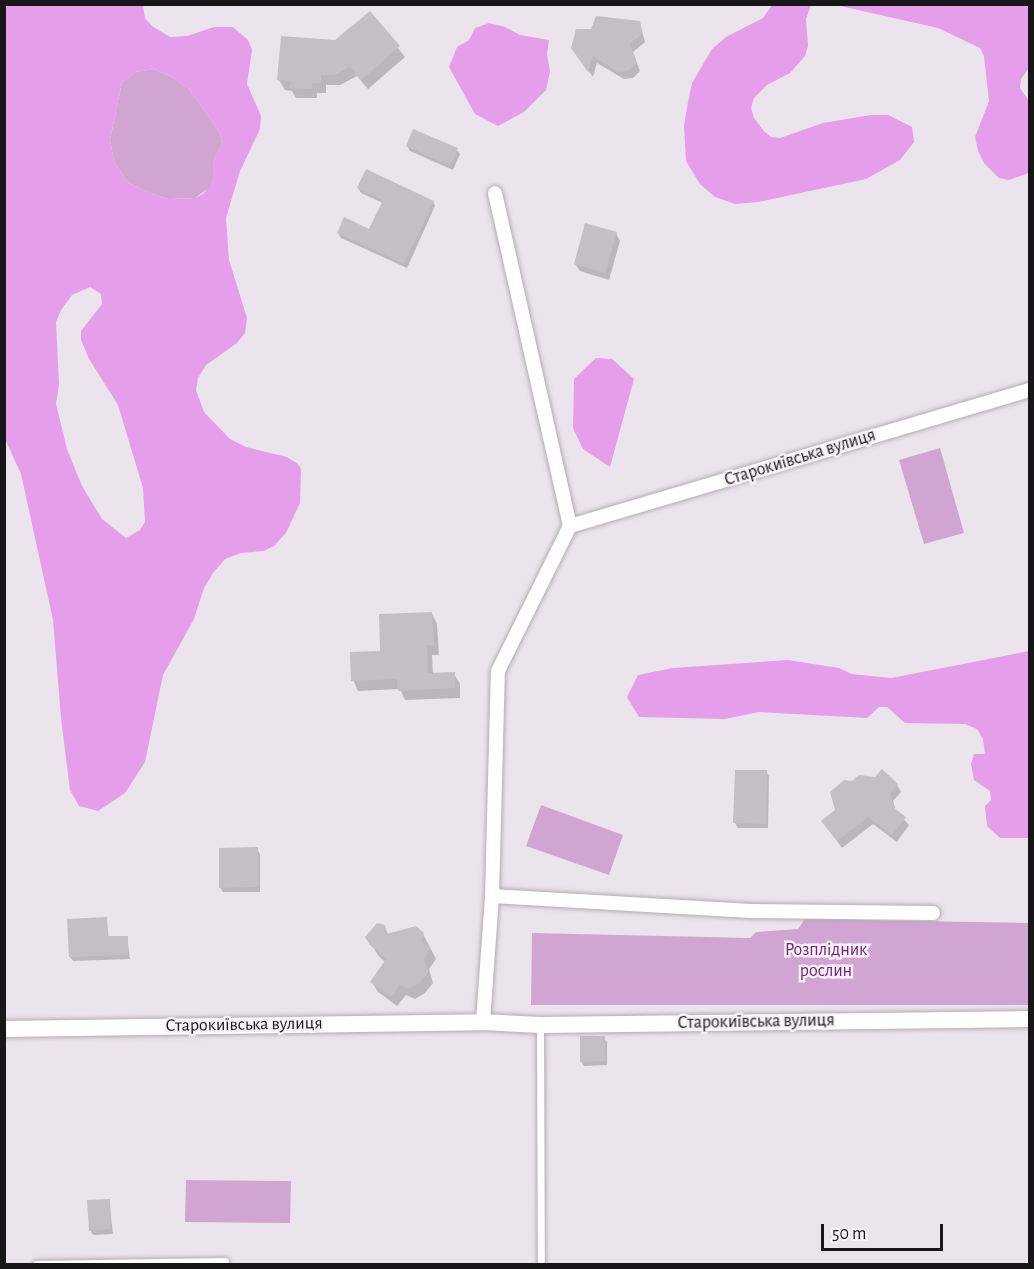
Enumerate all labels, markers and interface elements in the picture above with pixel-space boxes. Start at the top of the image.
street label: Старокиївська вулиця [722,425,878,491]
park label: Розплідник рослин [785,940,867,982]
street label: Старокиївська вулиця [677,1010,835,1034]
street label: Старокиївська вулиця [165,1013,323,1037]
scale bar [824,1212,946,1250]
text: 50 m [832,1225,866,1243]

